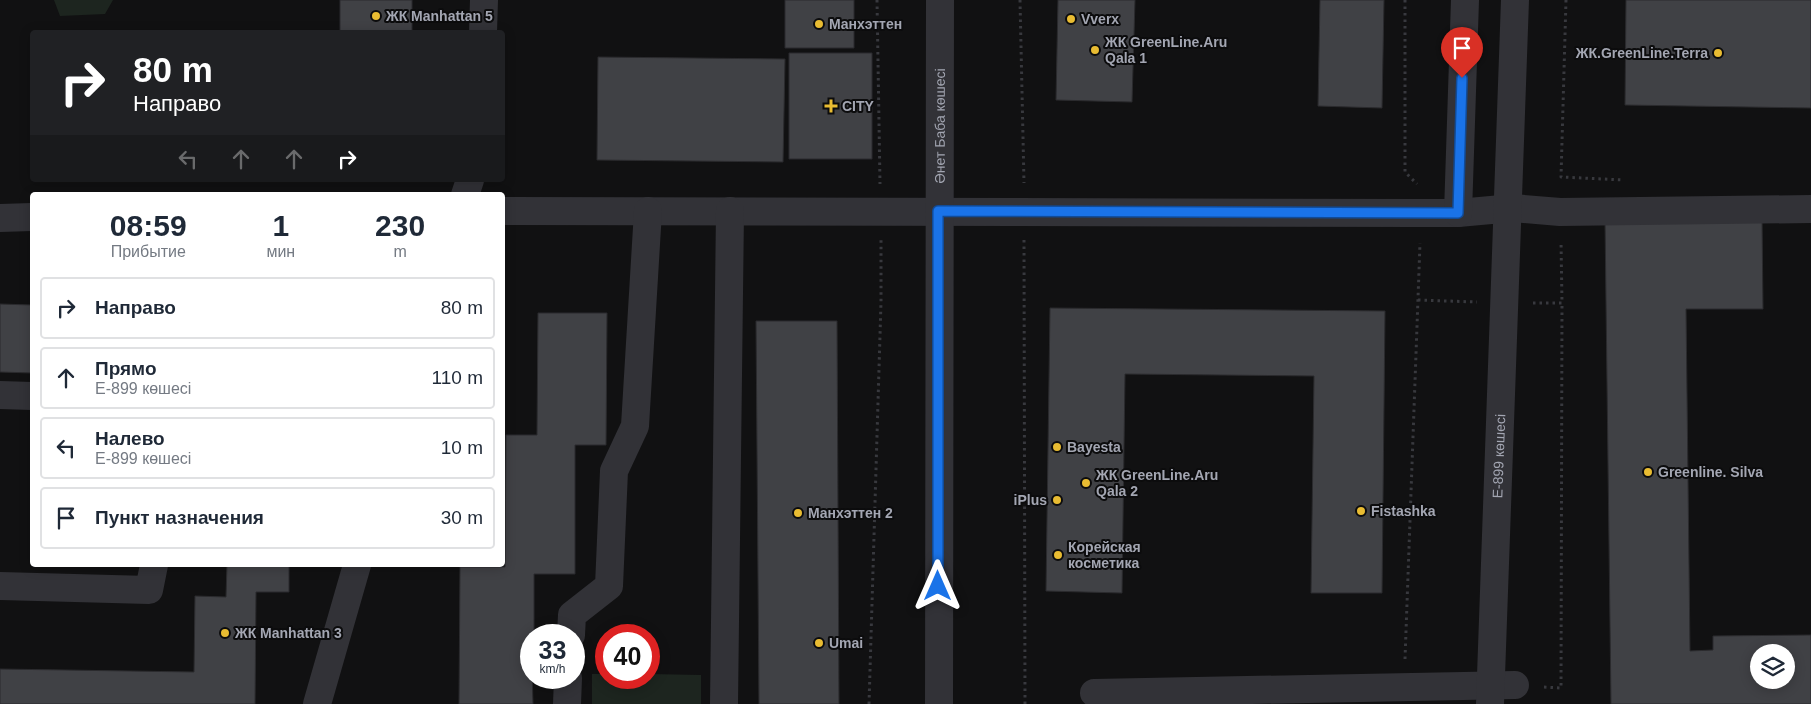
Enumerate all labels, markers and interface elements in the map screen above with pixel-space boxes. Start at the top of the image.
place label: ЖК Manhattan 5 [385,8,493,24]
marker: ЖК Manhattan 5 [370,10,382,22]
place label: Vverx [1081,11,1119,27]
marker: Vverx [1065,13,1077,25]
place label: Манхэттен [829,16,902,32]
marker: Манхэттен [813,18,825,30]
pin [1441,27,1483,78]
place label: ЖК GreenLine.Aru Qala 1 [1104,34,1227,66]
icon: arrive [1448,34,1476,62]
marker: ЖК GreenLine.Aru Qala 1 [1089,44,1101,56]
place label: ЖК.GreenLine.Terra [1575,45,1708,61]
marker: ЖК.GreenLine.Terra [1712,47,1724,59]
icon: right [50,50,115,115]
text: 80 m [133,50,213,89]
street label: Әнет Баба көшесі [932,68,948,184]
text: Направо [133,91,221,116]
place label: CITY [842,98,875,114]
marker: CITY [824,99,838,113]
icon: left [174,145,202,173]
icon: ahead [227,145,255,173]
icon: ahead [280,145,308,173]
icon: right [333,145,361,173]
text: 08:59 [110,209,187,242]
text: 1 [272,209,289,242]
text: 230 [375,209,425,242]
text: Прибытие [111,243,186,260]
text: мин [266,243,295,260]
text: m [393,243,407,260]
icon: right [52,294,80,322]
text: Направо [95,297,176,318]
text: 80 m [441,297,483,318]
text: Прямо [95,358,157,379]
icon: ahead [52,364,80,392]
text: 110 m [432,367,483,388]
text: Е-899 көшесі [95,380,191,397]
street label: Е-899 көшесі [1489,414,1508,499]
text: Налево [95,428,165,449]
icon: left [52,434,80,462]
text: 10 m [441,437,483,458]
place label: Bayesta [1067,439,1121,455]
marker: Bayesta [1051,441,1063,453]
text: Е-899 көшесі [95,450,191,467]
place label: Greenline. Silva [1658,464,1763,480]
marker: Greenline. Silva [1642,466,1654,478]
place label: ЖК GreenLine.Aru Qala 2 [1095,467,1218,499]
marker: ЖК GreenLine.Aru Qala 2 [1080,477,1092,489]
place label: iPlus [1014,492,1047,508]
marker: iPlus [1051,494,1063,506]
place label: Fistashka [1371,503,1436,519]
icon: arrive [52,504,80,532]
place label: Манхэттен 2 [808,505,893,521]
marker: Fistashka [1355,505,1367,517]
text: Пункт назначения [95,507,264,528]
text: 30 m [441,507,483,528]
marker: Манхэттен 2 [792,507,804,519]
place label: Корейская косметика [1068,539,1141,571]
marker: Корейская косметика [1052,549,1064,561]
position arrow [911,559,963,611]
speed limit sign: 40 [595,624,660,689]
place label: ЖК Manhattan 3 [234,625,342,641]
marker: ЖК Manhattan 3 [219,627,231,639]
place label: Umai [829,635,863,651]
text: 33 [539,636,566,664]
marker: Umai [813,637,825,649]
map controls [1750,644,1795,689]
button: layers [1750,644,1795,689]
text: km/h [539,662,566,676]

